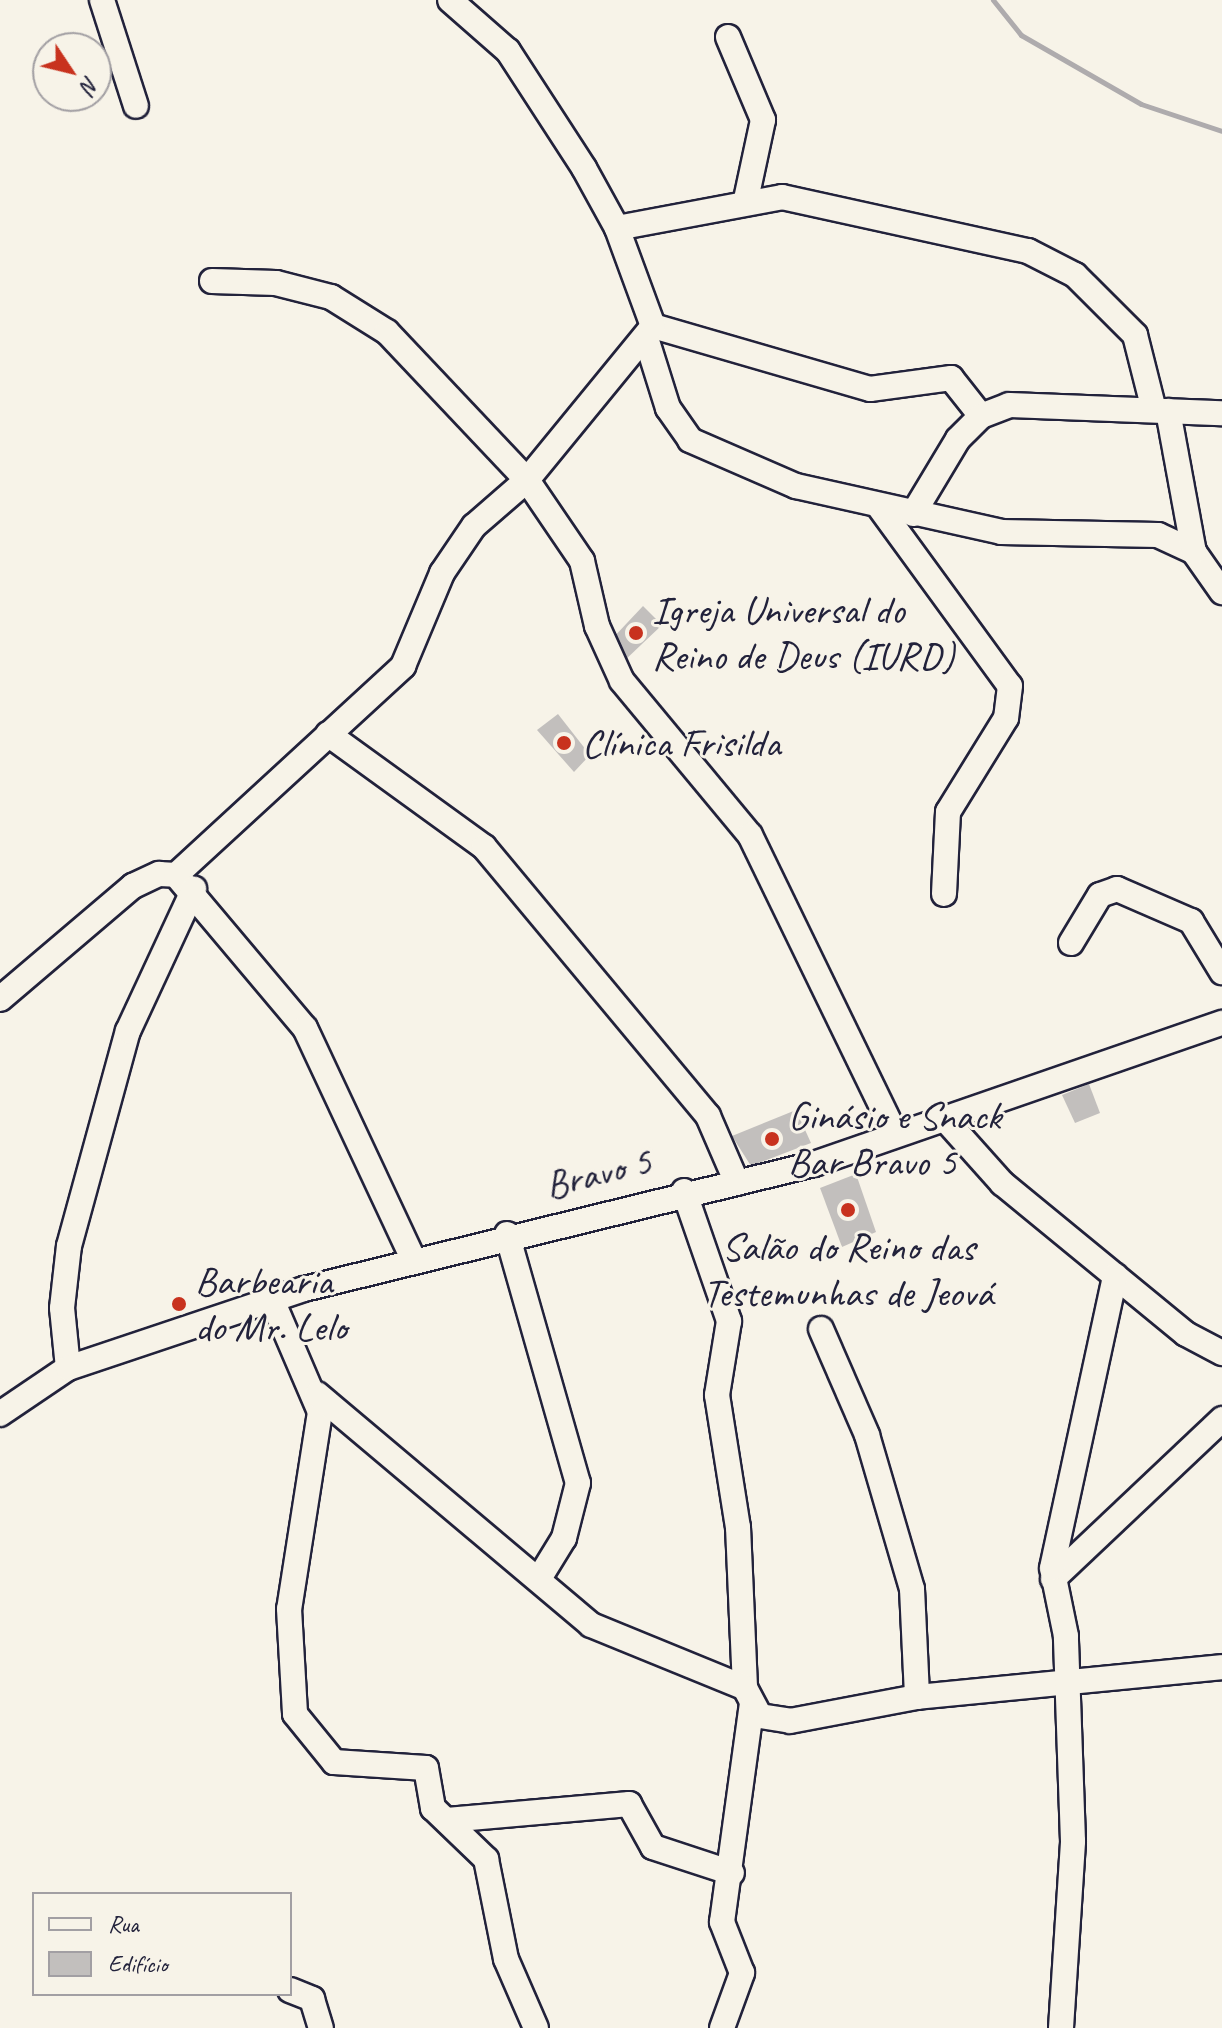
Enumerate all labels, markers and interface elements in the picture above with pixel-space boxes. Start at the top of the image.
north arrow [32,32,112,112]
text: N [75,71,105,98]
place label: Igreja Universal do Reino de Deus (IURD) [652,586,955,680]
marker: Igreja Universal do Reino de Deus (IURD) [627,624,645,642]
place label: Clínica Frisilda [582,719,780,767]
marker: Clínica Frisilda [553,732,575,754]
place label: Ginásio e Snack Bar Bravo 5 [788,1092,1001,1186]
marker: Ginásio e Snack Bar Bravo 5 [763,1130,781,1148]
street label: Bravo 5 [540,1137,656,1209]
marker: Salão do Reino das Testemunhas de Jeová [839,1201,857,1219]
place label: Salão do Reino das Testemunhas de Jeová [703,1223,993,1317]
place label: Barbearia do Mr. Lelo [195,1257,347,1351]
marker: Barbearia do Mr. Lelo [170,1295,188,1313]
legend [32,1892,292,1996]
text: Rua [108,1909,139,1939]
text: Edifício [108,1949,168,1979]

